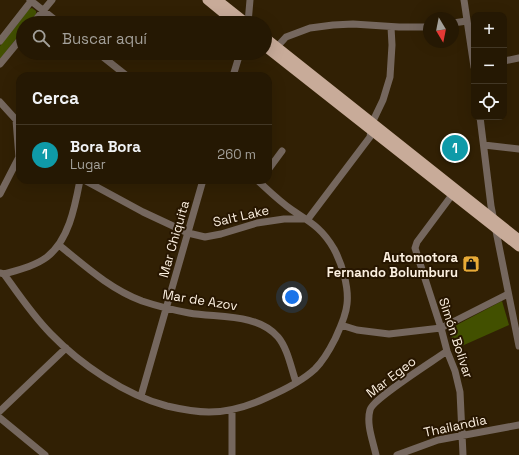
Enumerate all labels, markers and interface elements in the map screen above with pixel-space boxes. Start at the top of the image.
north arrow [423,12,459,48]
map controls [471,12,507,120]
button: + [471,12,507,48]
search box [16,16,272,60]
icon: search [30,27,52,49]
text: Buscar aquí [62,29,147,48]
button: − [471,48,507,84]
button: locate [471,84,507,120]
text: Cerca [32,87,79,109]
pin: 1 [442,133,468,163]
text: Bora Bora [70,137,141,156]
text: 1 [42,146,48,163]
text: 260 m [217,146,256,163]
text: Lugar [70,156,106,173]
street label: Mar Chiquita [155,198,193,280]
street label: Salt Lake [211,201,271,231]
place label: Automotora Fernando Bolumburu [327,249,458,281]
shop icon: Automotora Fernando Bolumburu [461,254,481,274]
street label: Mar de Azov [161,286,239,314]
your location [282,287,302,307]
street label: Simón Bolívar [435,295,477,381]
street label: Mar Egeo [363,353,419,401]
street label: Thailandia [422,411,489,441]

